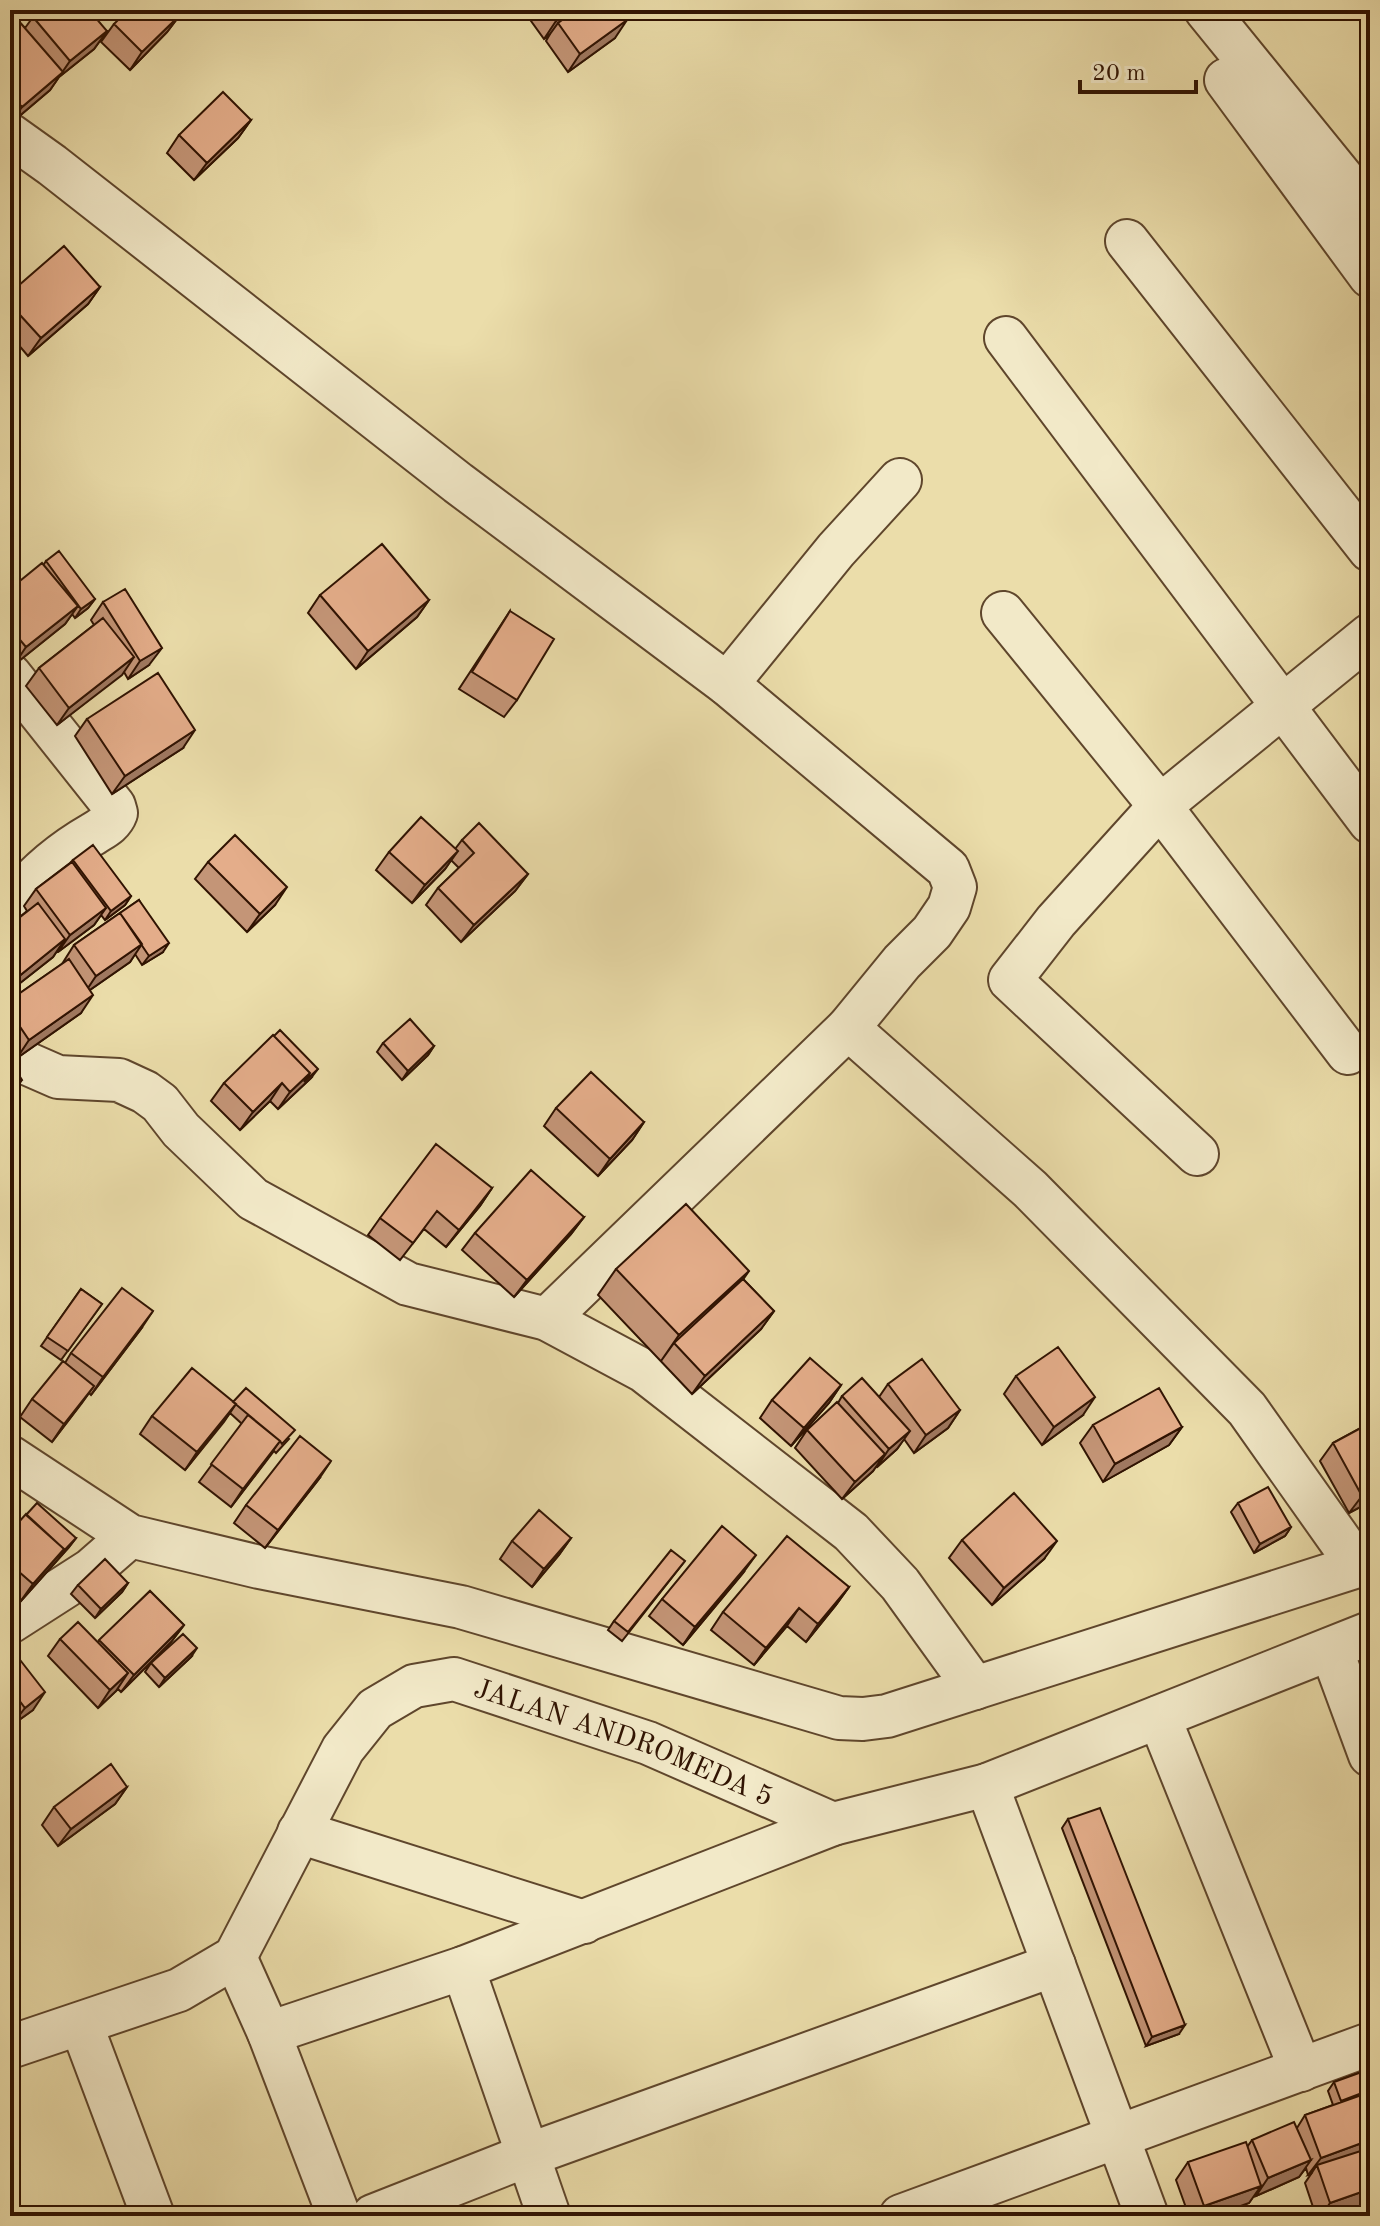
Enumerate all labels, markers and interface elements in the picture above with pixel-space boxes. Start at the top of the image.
scale bar [1080,44,1196,94]
text: 20 m [1092,62,1146,86]
street label: JALAN ANDROMEDA 5 [470,1676,777,1813]

